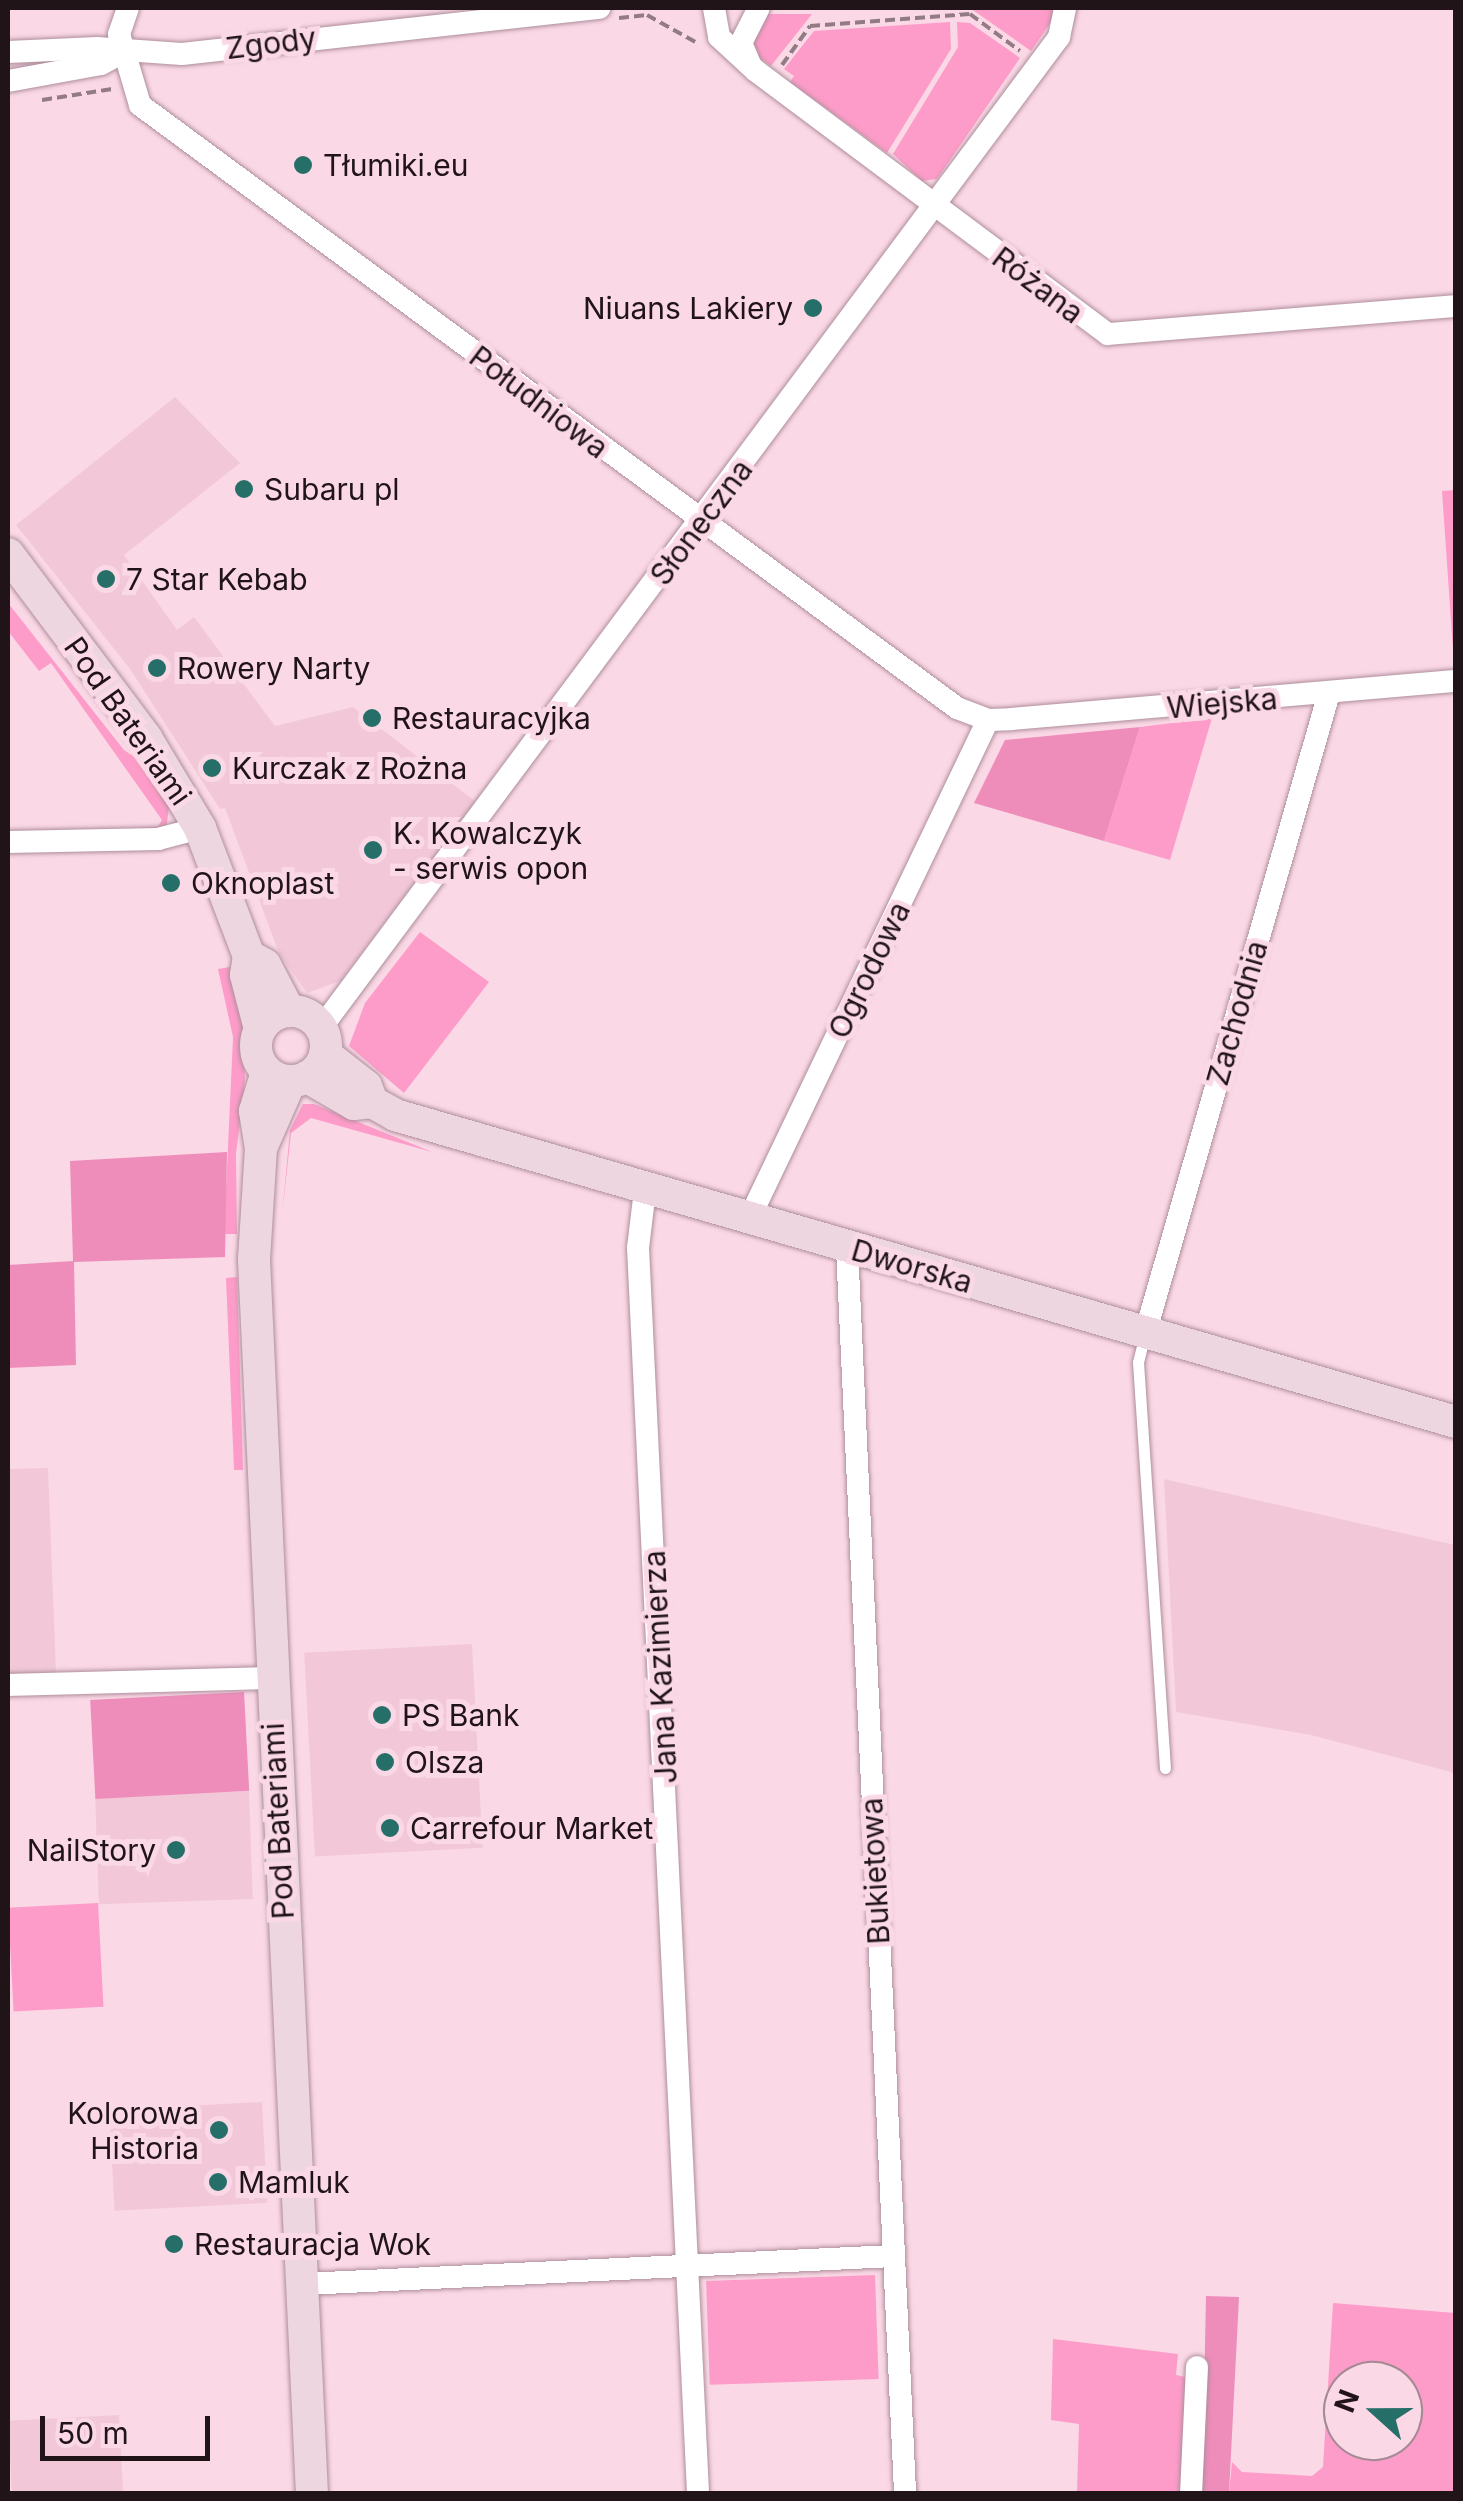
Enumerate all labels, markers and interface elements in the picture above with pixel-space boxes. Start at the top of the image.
street label: Zgody [224,20,318,66]
place label: Tłumiki.eu [323,147,469,183]
marker: Tłumiki.eu [292,154,314,176]
street label: Różana [985,239,1091,331]
place label: Niuans Lakiery [583,290,793,326]
marker: Niuans Lakiery [802,297,824,319]
street label: Południowa [463,338,615,466]
street label: Słoneczna [642,452,760,592]
place label: Subaru pl [264,471,400,507]
marker: Subaru pl [233,478,255,500]
place label: 7 Star Kebab [126,561,308,597]
marker: 7 Star Kebab [95,568,117,590]
street label: Pod Bateriami [57,630,199,812]
place label: Rowery Narty [177,650,370,686]
marker: Rowery Narty [146,657,168,679]
street label: Wiejska [1165,680,1279,726]
place label: Restauracyjka [392,700,591,736]
marker: Restauracyjka [361,707,383,729]
place label: Kurczak z Rożna [232,750,467,786]
marker: Kurczak z Rożna [201,757,223,779]
place label: K. Kowalczyk - serwis opon [393,815,588,886]
marker: K. Kowalczyk - serwis opon [362,839,384,861]
place label: Oknoplast [191,865,334,901]
marker: Oknoplast [160,872,182,894]
street label: Ogrodowa [821,896,917,1044]
street label: Zachodnia [1199,937,1275,1089]
street label: Dworska [847,1232,977,1300]
street label: Jana Kazimierza [636,1549,684,1785]
place label: PS Bank [402,1697,520,1733]
marker: PS Bank [371,1704,393,1726]
street label: Pod Bateriami [255,1722,301,1920]
place label: Olsza [405,1744,484,1780]
marker: Olsza [374,1751,396,1773]
street label: Bukietowa [853,1797,897,1945]
place label: Carrefour Market [410,1810,653,1846]
marker: Carrefour Market [379,1817,401,1839]
place label: NailStory [27,1832,156,1868]
marker: NailStory [165,1839,187,1861]
place label: Kolorowa Historia [67,2095,199,2166]
marker: Kolorowa Historia [208,2119,230,2141]
place label: Mamluk [238,2164,350,2200]
marker: Mamluk [207,2171,229,2193]
place label: Restauracja Wok [194,2226,431,2262]
marker: Restauracja Wok [163,2233,185,2255]
north arrow [1323,2361,1423,2461]
text: N [1327,2385,1367,2417]
scale bar [45,2396,215,2458]
text: 50 m [57,2415,129,2451]

